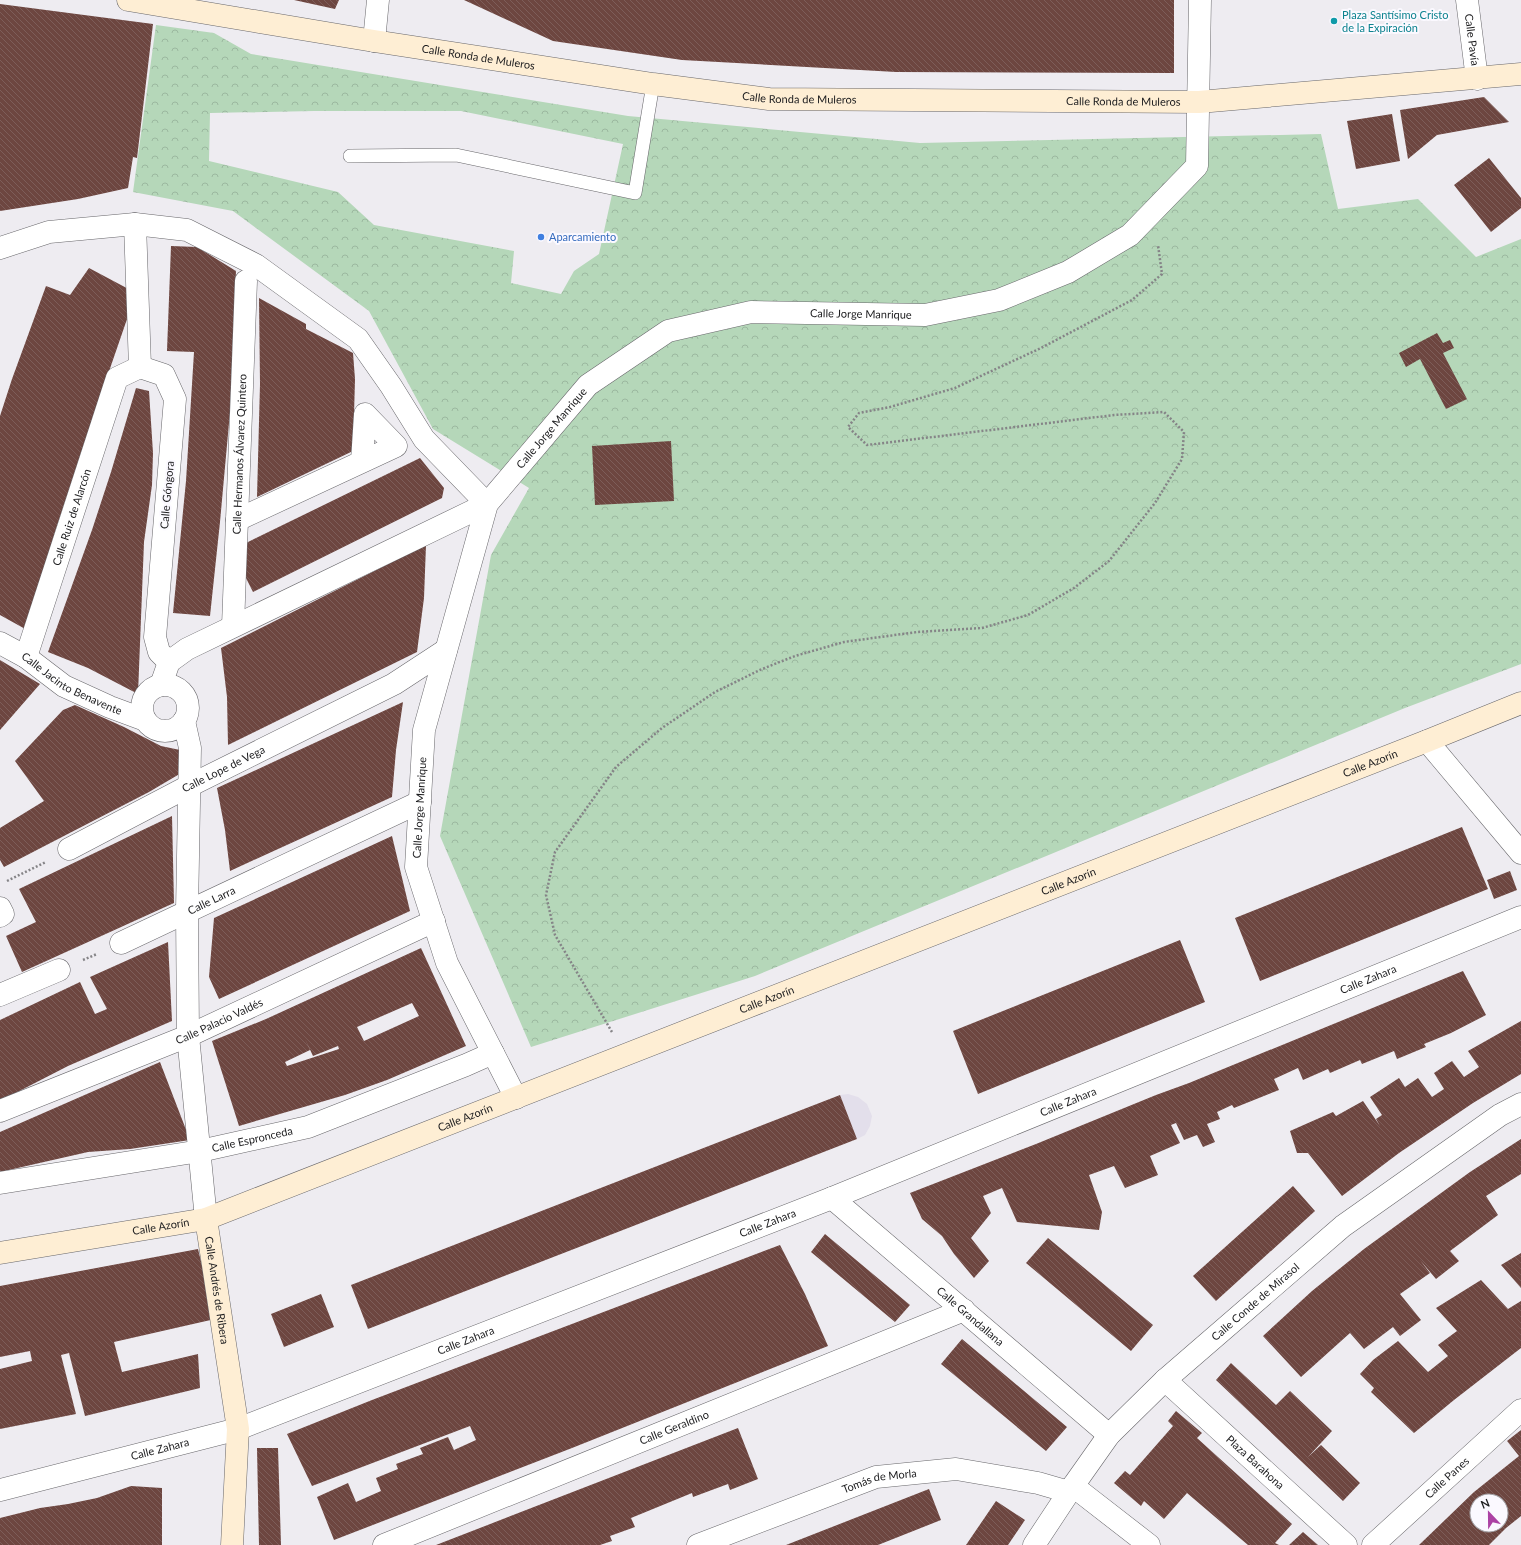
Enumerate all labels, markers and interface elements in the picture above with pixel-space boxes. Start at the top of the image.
place label: Plaza Santísimo Cristo de la Expiración [1342,8,1448,34]
street label: Calle Pavía [1463,13,1482,66]
marker: Plaza Santísimo Cristo de la Expiración [1329,16,1339,26]
street label: Calle Ronda de Muleros [421,41,536,72]
street label: Calle Ronda de Muleros [742,89,857,106]
street label: Calle Ronda de Muleros [1066,94,1181,108]
place label: Aparcamiento [549,230,616,243]
marker: Aparcamiento [536,232,546,242]
street label: Calle Jorge Manrique [810,306,912,321]
street label: Calle Hermanos Álvarez Quintero [229,374,248,535]
street label: Calle Jorge Manrique [513,385,589,471]
street label: Calle Góngora [157,460,176,530]
street label: Calle Ruiz de Alarcón [49,467,93,567]
street label: Calle Jacinto Benavente [20,649,124,717]
street label: Calle Lope de Vega [179,742,267,795]
street label: Calle Azorín [1341,746,1399,779]
street label: Calle Jorge Manrique [410,756,428,859]
street label: Calle Azorín [1039,864,1098,897]
street label: Calle Larra [185,883,237,917]
street label: Calle Zahara [1338,962,1398,996]
street label: Calle Azorín [737,982,796,1016]
street label: Calle Palacio Valdés [174,995,265,1046]
street label: Calle Zahara [1038,1084,1098,1119]
street label: Calle Azorín [436,1101,494,1134]
street label: Calle Espronceda [210,1124,294,1154]
street label: Calle Zahara [737,1206,798,1239]
street label: Calle Azorín [131,1215,190,1237]
street label: Calle Andrés de Ribera [203,1235,232,1345]
street label: Calle Conde de Mirasol [1208,1260,1301,1343]
street label: Calle Grandallana [934,1284,1007,1348]
street label: Calle Zahara [435,1323,496,1357]
street label: Calle Geraldino [637,1407,710,1447]
street label: Plaza Barahona [1224,1432,1287,1491]
street label: Calle Zahara [129,1435,190,1462]
street label: Calle Panes [1422,1454,1472,1501]
street label: Tomás de Morla [840,1466,917,1495]
north arrow [1469,1493,1509,1533]
text: N [1479,1496,1491,1511]

